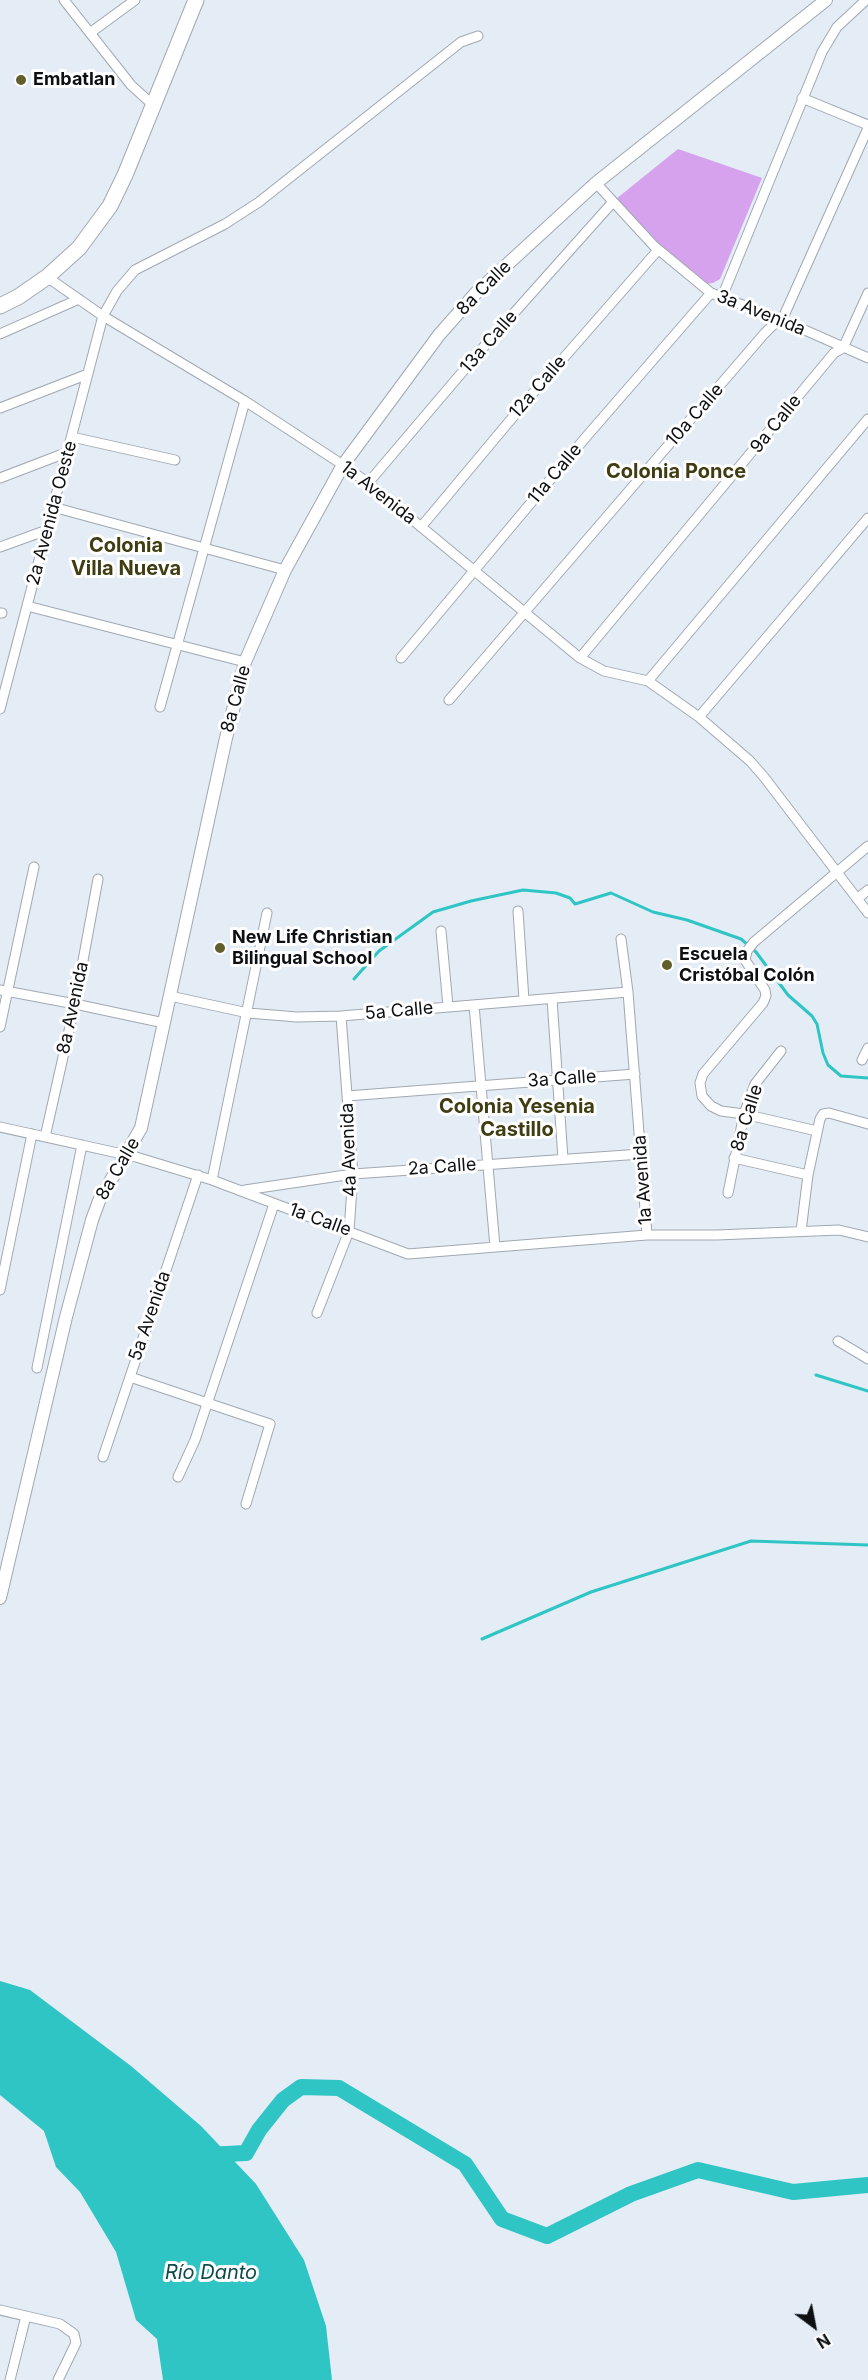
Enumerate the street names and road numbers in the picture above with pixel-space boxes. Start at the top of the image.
street label: 8a Calle [452,256,516,320]
street label: 3a Avenida [713,285,809,341]
street label: 13a Calle [456,306,522,378]
street label: 12a Calle [505,351,571,423]
street label: 10a Calle [662,379,728,451]
street label: 9a Calle [746,390,806,458]
street label: 2a Avenida Oeste [22,438,82,588]
street label: 11a Calle [523,439,587,509]
street label: 1a Avenida [336,457,420,529]
street label: 8a Calle [217,663,255,735]
street label: 8a Avenida [53,960,93,1056]
street label: 5a Calle [364,997,434,1025]
street label: 3a Calle [527,1066,597,1092]
street label: 8a Calle [727,1082,767,1154]
street label: 4a Avenida [337,1102,361,1198]
street label: 8a Calle [91,1134,145,1204]
street label: 1a Avenida [629,1134,657,1226]
street label: 2a Calle [407,1154,477,1180]
street label: 1a Calle [286,1199,354,1241]
street label: 5a Avenida [125,1268,175,1364]

